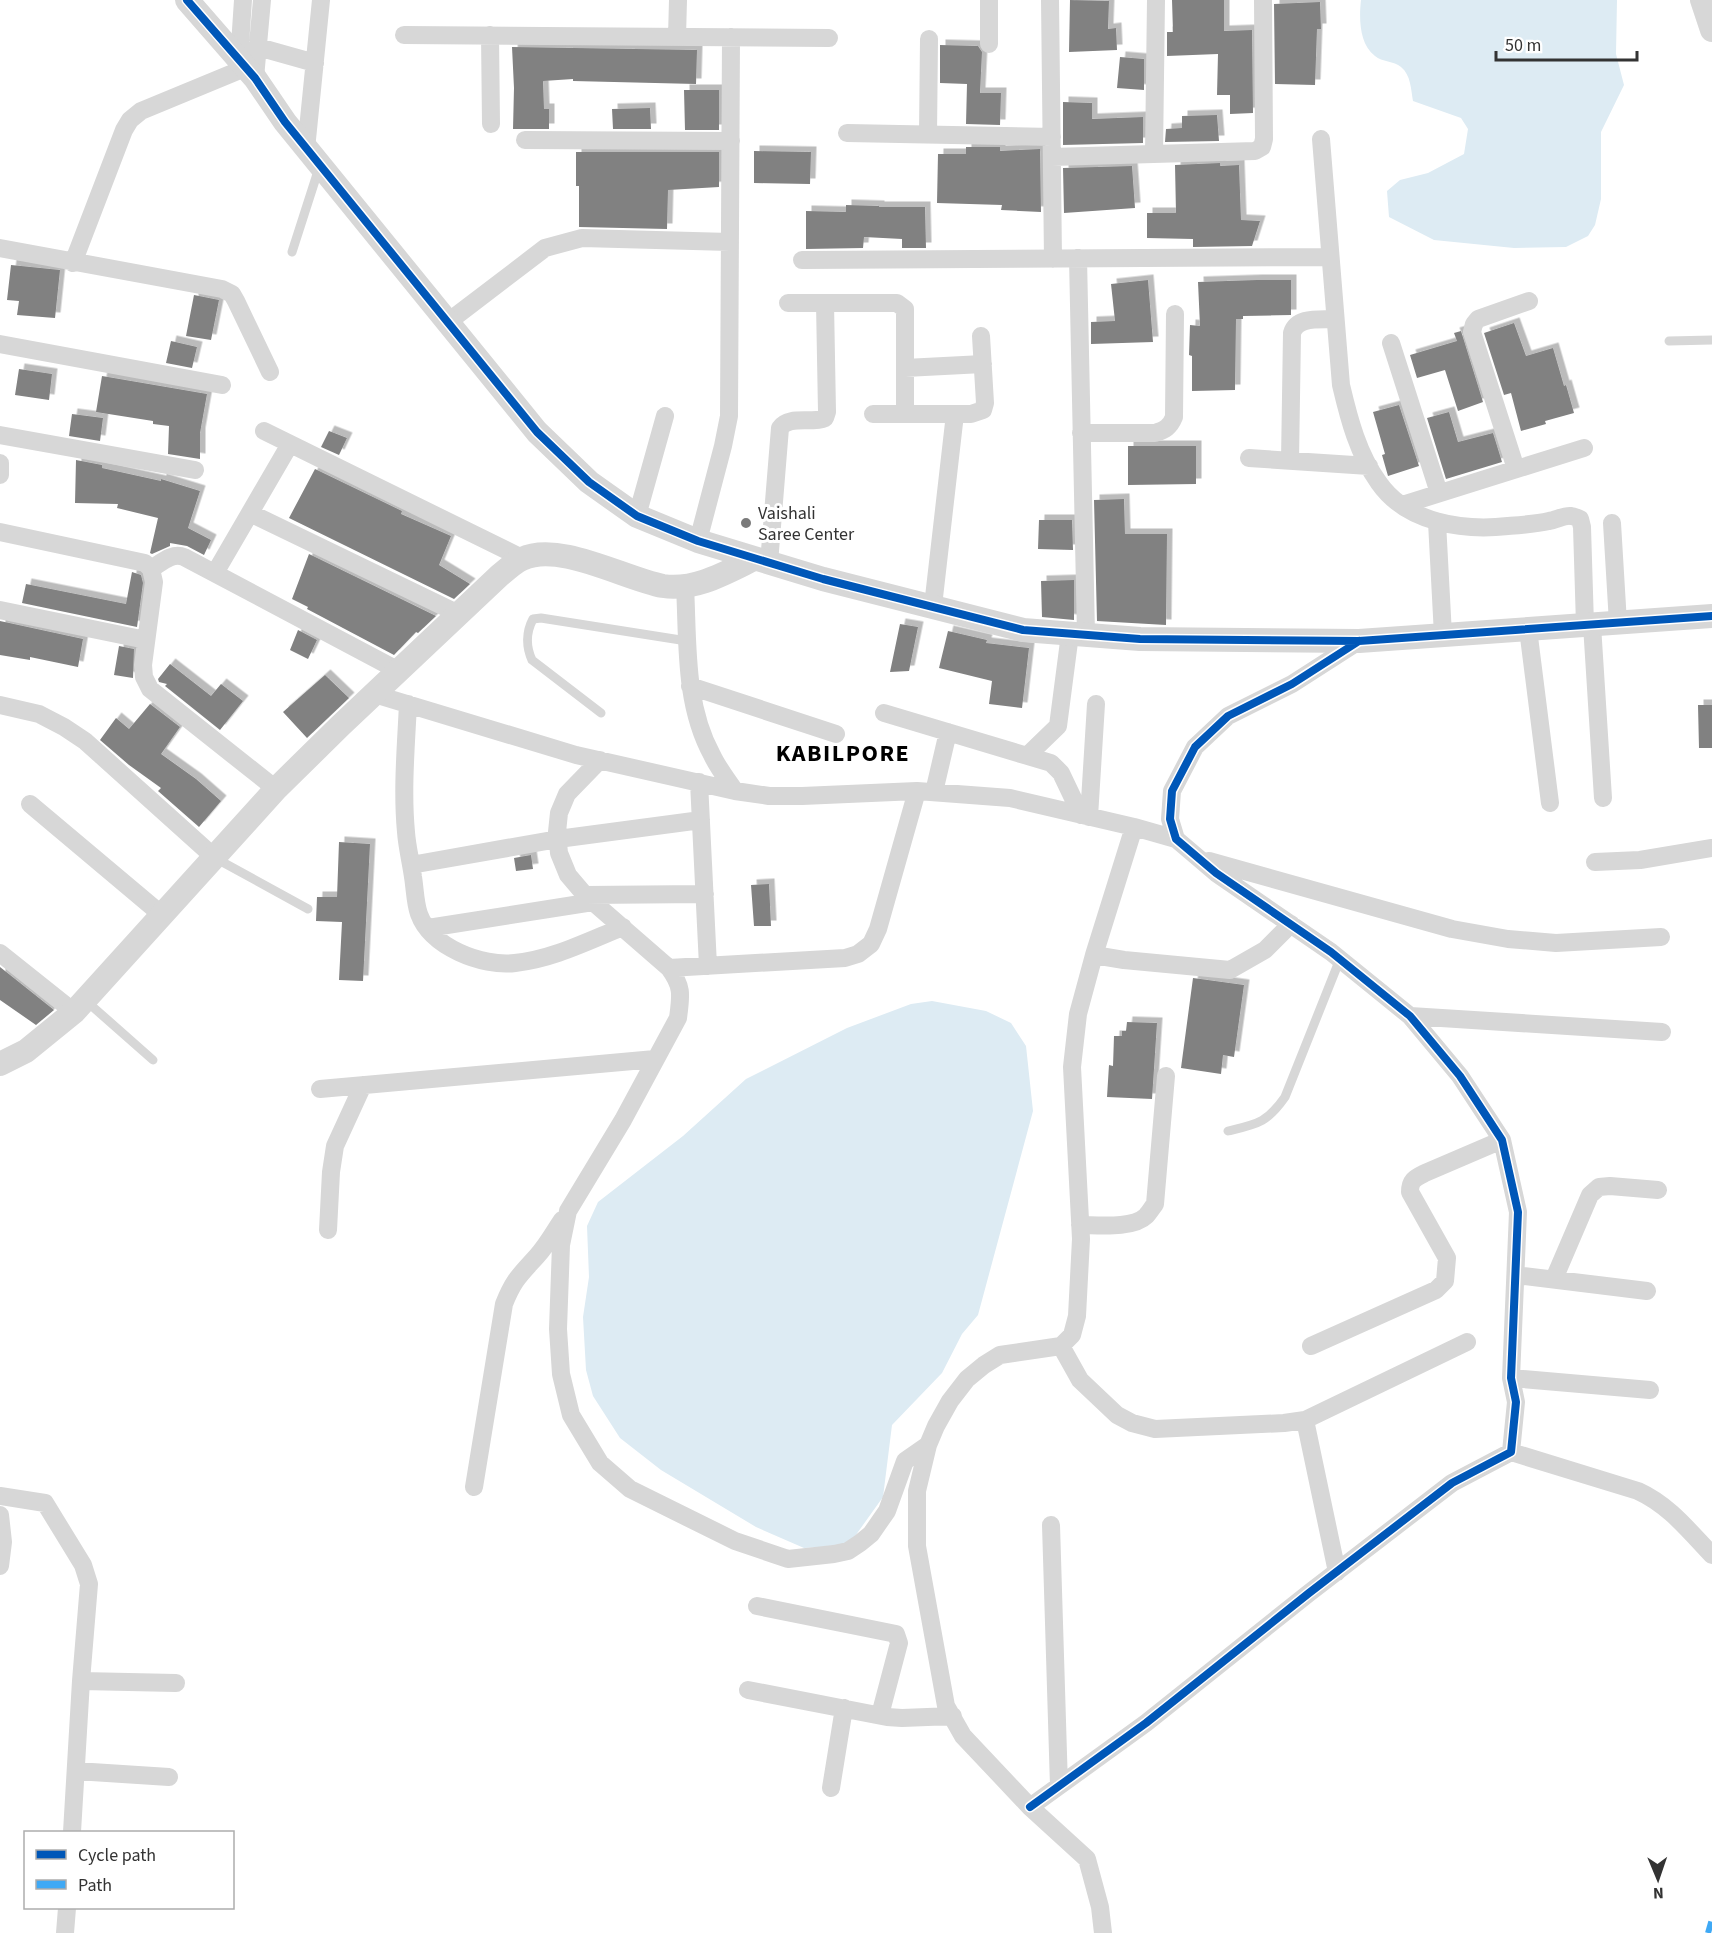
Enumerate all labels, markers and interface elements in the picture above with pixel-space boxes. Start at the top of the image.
scale bar [1496,24,1637,62]
text: 50 m [1505,33,1541,58]
place label: Vaishali Saree Center [758,501,855,547]
marker: Vaishali Saree Center [739,516,753,530]
district label: KABILPORE [776,736,910,771]
legend [24,1831,234,1909]
text: Cycle path [78,1843,156,1868]
north arrow [1628,1849,1688,1909]
text: Path [78,1873,112,1898]
text: N [1653,1882,1664,1904]

